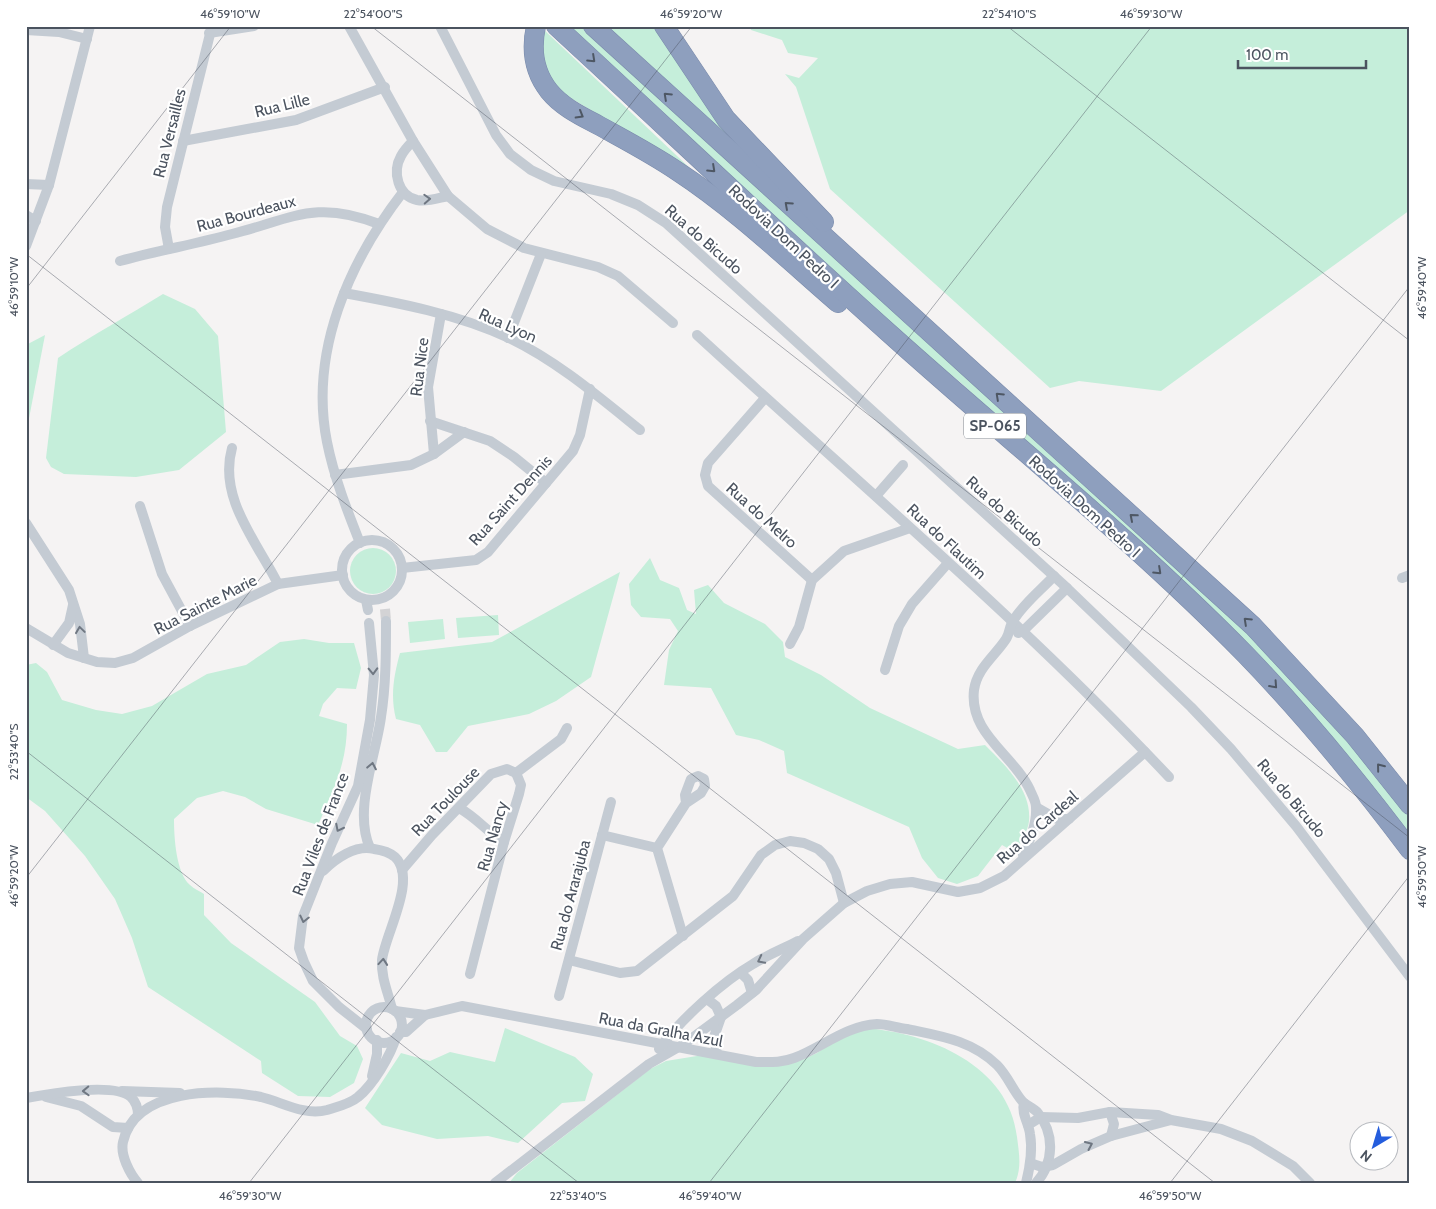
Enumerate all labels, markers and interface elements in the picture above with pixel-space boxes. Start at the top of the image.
text: 46°59'10"W [200,6,261,21]
text: 22°54'00"S [343,6,403,21]
text: 46°59'20"W [660,6,723,21]
text: 22°54'10"S [982,6,1036,21]
text: 46°59'30"W [1120,6,1183,21]
scale bar [1238,38,1366,70]
text: 100 m [1246,46,1288,64]
one-way arrow [587,53,596,62]
street label: Rua Versailles [149,86,190,180]
street label: Rua Lille [253,89,312,122]
one-way arrow [664,93,673,102]
one-way arrow [574,108,583,118]
one-way arrow [706,163,715,172]
street label: Rodovia Dom Pedro I [725,180,843,292]
street label: Rua Bourdeaux [195,191,298,236]
one-way arrow [423,194,431,205]
street label: Rua do Bicudo [661,201,746,278]
one-way arrow [784,202,793,211]
text: 46°59'10"W [6,256,21,317]
text: 46°59'40"W [1414,256,1429,319]
street label: Rua Lyon [476,304,540,347]
street label: Rua Nice [406,337,433,397]
one-way arrow [995,393,1004,402]
road number: SP-065 [964,414,1026,438]
street label: Rua Saint Dennis [465,451,556,549]
street label: Rodovia Dom Pedro I [1025,451,1144,561]
street label: Rua do Bicudo [962,472,1047,551]
street label: Rua do Melro [722,479,801,552]
street label: Rua do Flautim [903,500,990,583]
one-way arrow [1129,514,1138,523]
one-way arrow [1152,565,1161,574]
street label: Rua Sainte Marie [151,570,260,638]
one-way arrow [1244,618,1253,627]
one-way arrow [76,625,86,634]
one-way arrow [368,668,378,676]
one-way arrow [1268,679,1277,688]
text: 22°53'40"S [6,723,21,781]
street label: Rua do Bicudo [1253,755,1330,842]
one-way arrow [366,761,377,770]
street label: Rua Toulouse [408,763,483,840]
one-way arrow [1377,763,1386,773]
street label: Rua Viles de France [288,770,353,898]
street label: Rua do Cardeal [993,787,1082,868]
street label: Rua Nancy [473,799,512,873]
one-way arrow [335,823,345,832]
street label: Rua do Ararajuba [547,837,594,953]
text: 46°59'20"W [6,844,21,907]
text: 46°59'50"W [1414,845,1429,908]
one-way arrow [299,915,310,924]
one-way arrow [757,954,766,964]
one-way arrow [378,957,389,965]
street label: Rua da Gralha Azul [597,1008,725,1051]
one-way arrow [82,1086,90,1096]
north arrow [1348,1122,1398,1172]
one-way arrow [1084,1141,1093,1151]
text: N [1357,1146,1375,1166]
text: 46°59'30"W [219,1188,282,1203]
text: 22°53'40"S [549,1188,607,1203]
text: 46°59'40"W [679,1188,742,1203]
text: 46°59'50"W [1139,1188,1202,1203]

